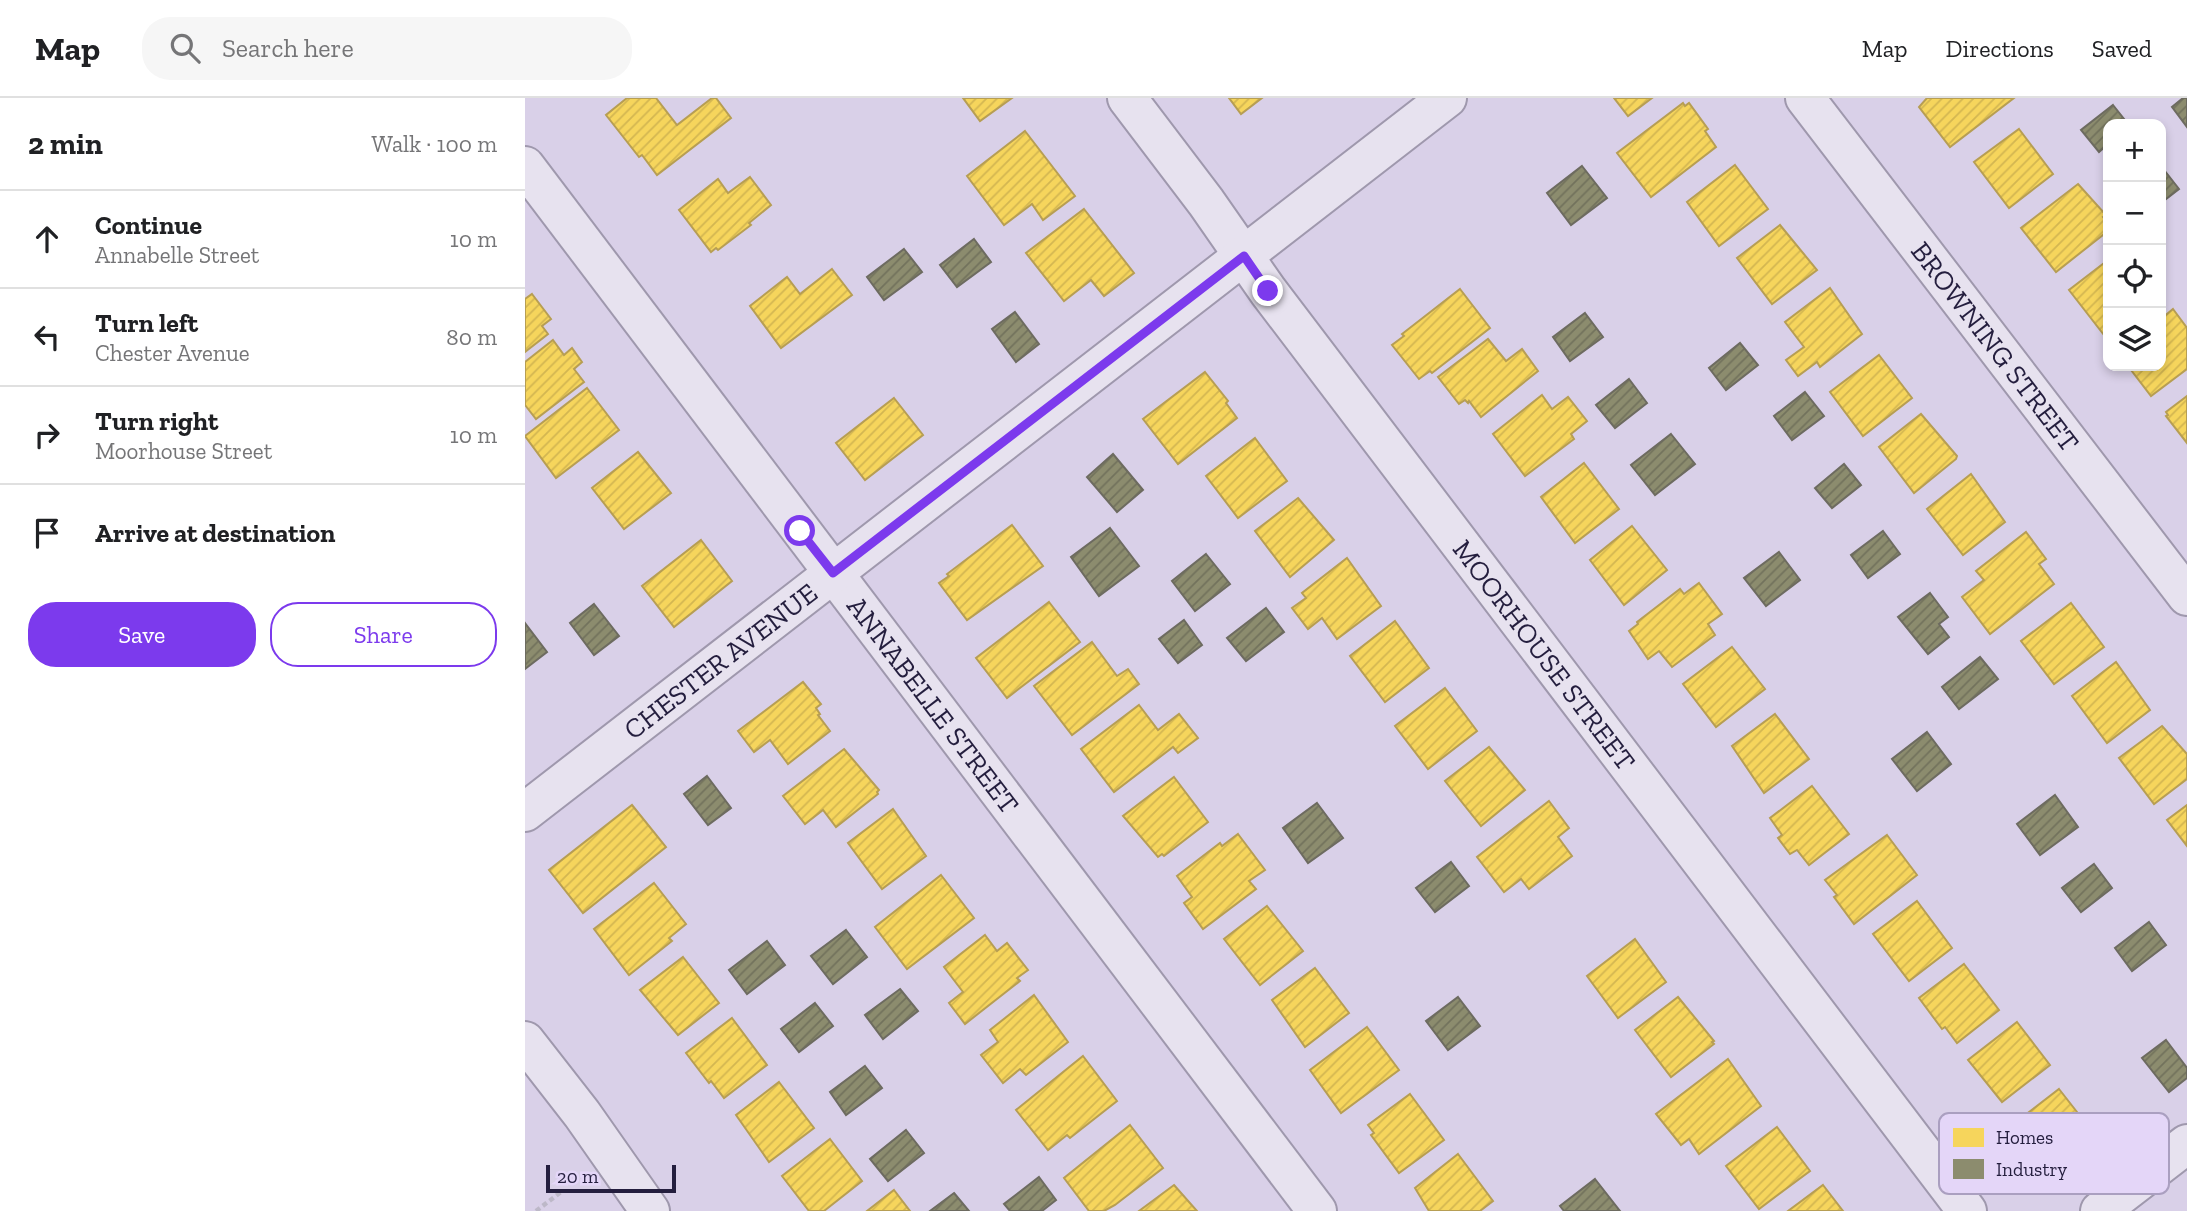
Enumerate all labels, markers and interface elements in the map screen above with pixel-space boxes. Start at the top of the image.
search box [142,17,632,80]
text: Map [35,29,100,68]
icon: search [166,29,204,67]
text: Search here [222,32,354,64]
text: Map [1862,34,1908,63]
text: Directions [1946,34,2054,63]
text: Saved [2092,34,2152,63]
map controls [2103,119,2166,371]
button: + [2103,119,2166,182]
text: 2 min [28,126,103,162]
text: Walk · 100 m [371,130,497,158]
button: − [2103,182,2166,245]
text: Continue [95,209,202,241]
icon: ahead [28,220,66,258]
text: 10 m [450,225,497,253]
street label: BROWNING STREET [1905,235,2086,458]
text: Annabelle Street [95,241,259,269]
button: locate [2103,245,2166,308]
route end [1252,275,1283,306]
text: Turn left [95,307,198,339]
button: layers [2103,308,2166,371]
icon: left [28,318,66,356]
text: 80 m [446,323,497,351]
text: Chester Avenue [95,339,250,367]
text: Turn right [95,405,218,437]
icon: right [28,416,66,454]
text: 10 m [450,421,497,449]
text: Moorhouse Street [95,437,272,465]
icon: arrive [28,514,66,552]
route start [784,515,815,546]
text: Arrive at destination [95,517,335,549]
street label: MOORHOUSE STREET [1446,533,1643,777]
street label: CHESTER AVENUE [617,576,823,746]
street label: ANNABELLE STREET [841,590,1026,820]
button: Save [28,602,256,667]
button: Share [270,602,497,667]
legend [1939,1113,2169,1194]
text: Homes [1996,1126,2053,1149]
text: Industry [1996,1158,2067,1181]
scale bar [546,1162,675,1194]
text: 20 m [557,1165,598,1188]

